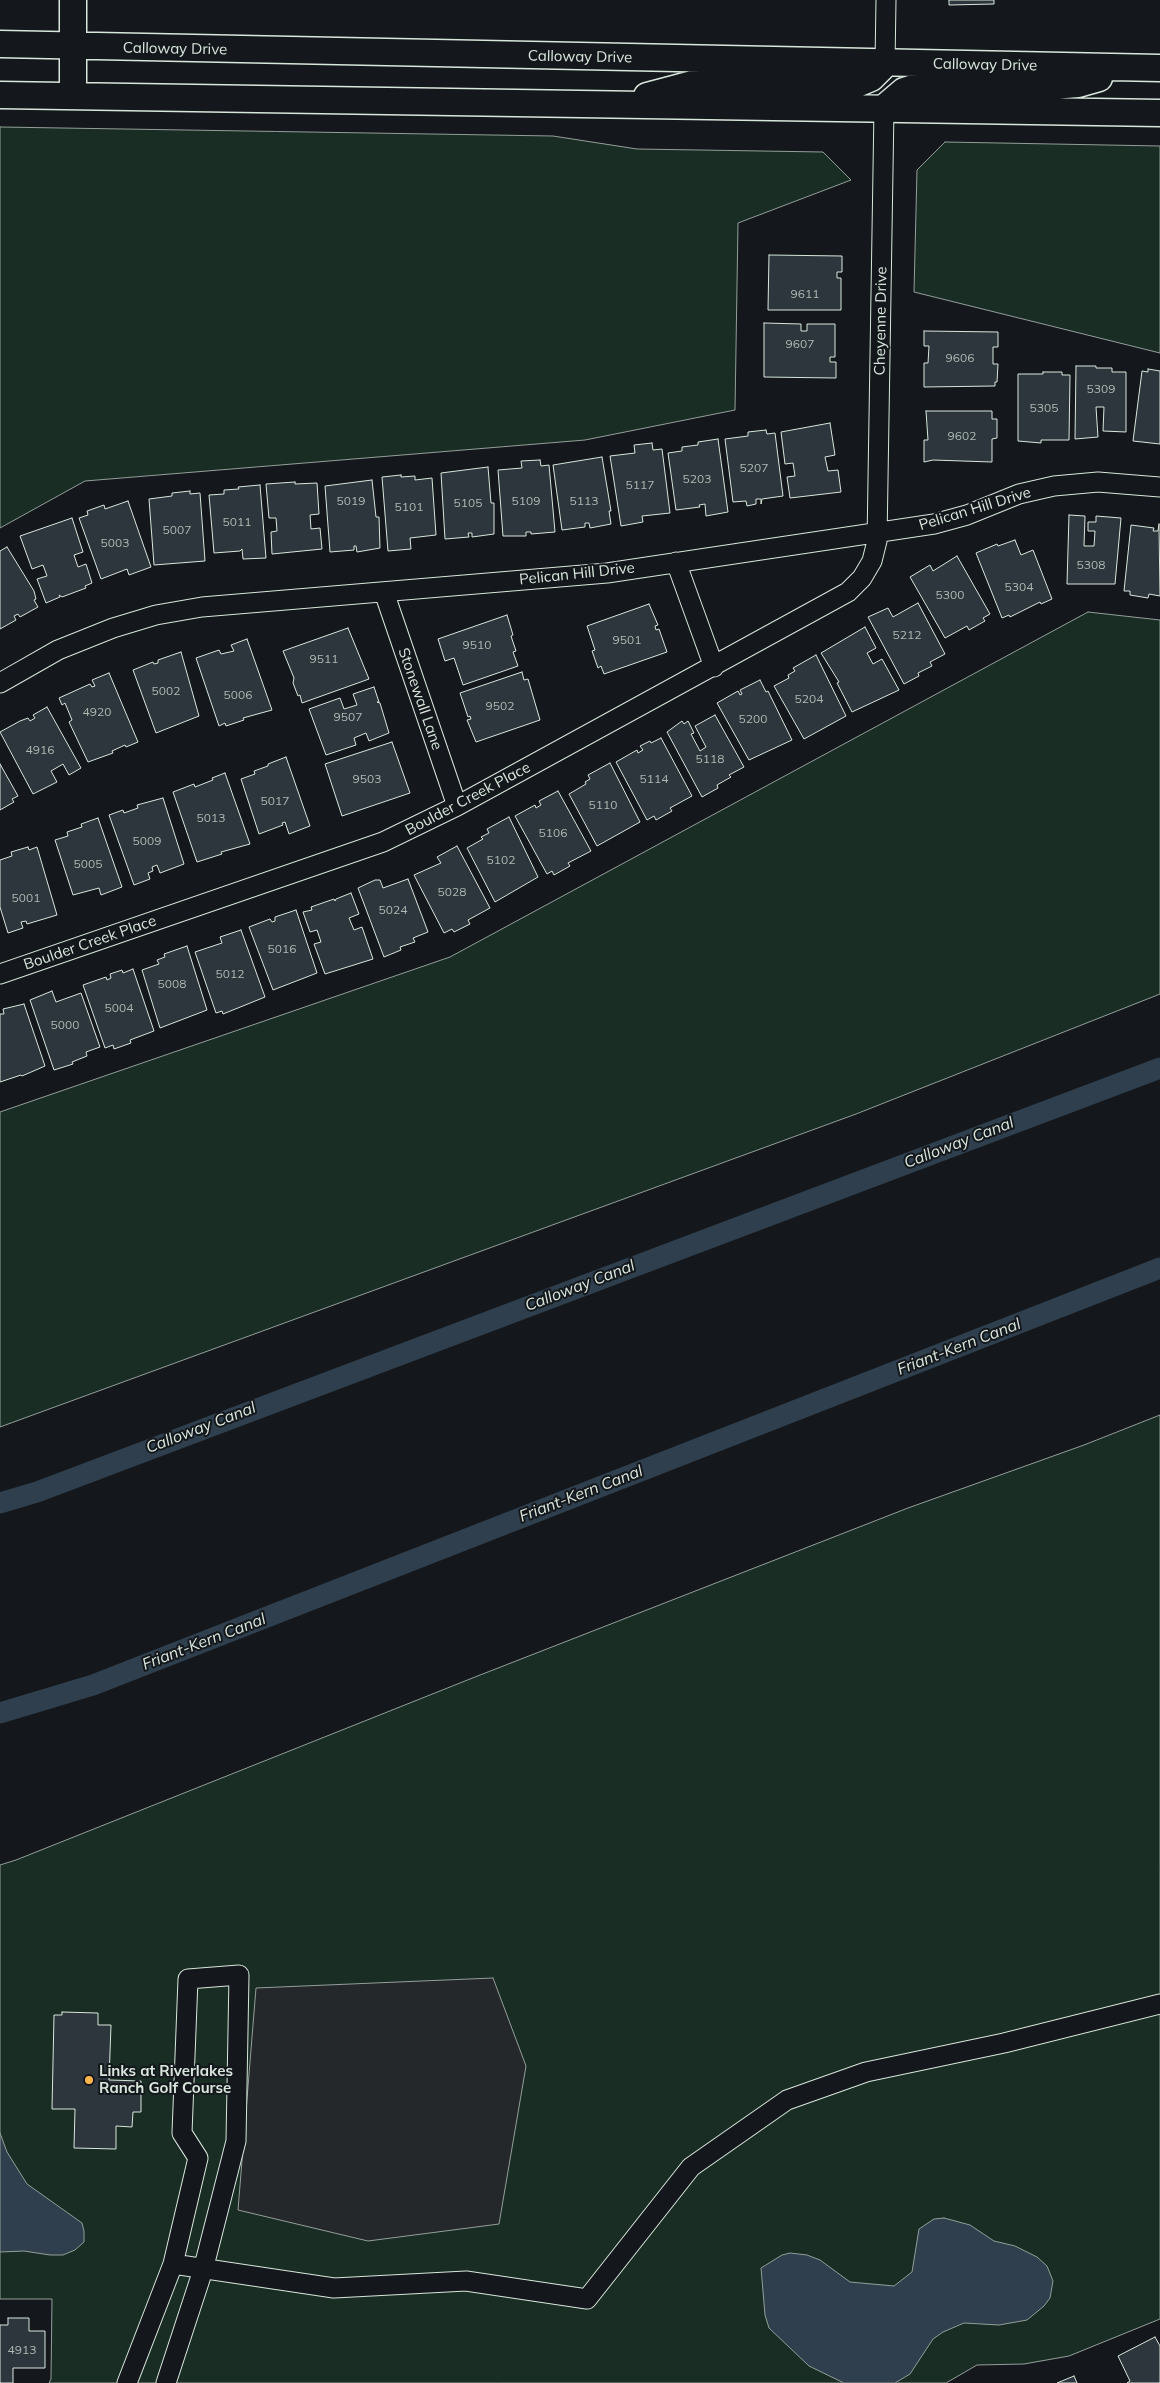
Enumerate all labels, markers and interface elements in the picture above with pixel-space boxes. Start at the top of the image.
street label: Calloway Drive [123,39,227,59]
street label: Calloway Drive [528,47,632,67]
street label: Calloway Drive [933,55,1037,75]
street label: Cheyenne Drive [871,266,891,376]
house number: 9611 [791,287,819,301]
house number: 9607 [786,337,814,351]
house number: 9606 [946,351,974,365]
house number: 5309 [1087,382,1115,396]
house number: 5305 [1030,401,1058,415]
house number: 9602 [948,429,976,443]
house number: 5207 [740,461,768,475]
house number: 5203 [683,472,711,486]
house number: 5117 [626,478,654,492]
street label: Pelican Hill Drive [917,483,1033,535]
house number: 5019 [337,494,365,508]
house number: 5109 [512,494,540,508]
house number: 5113 [570,494,598,508]
house number: 5105 [454,496,482,510]
house number: 5101 [395,500,423,514]
house number: 5011 [223,515,251,529]
house number: 5007 [163,523,191,537]
house number: 5003 [101,536,129,550]
house number: 5308 [1077,558,1105,572]
street label: Pelican Hill Drive [518,559,636,589]
house number: 5304 [1005,580,1033,594]
house number: 5300 [936,588,964,602]
house number: 5212 [893,628,921,642]
house number: 9501 [613,633,641,647]
house number: 9510 [463,638,491,652]
street label: Stonewall Lane [394,645,446,753]
house number: 9511 [310,652,338,666]
house number: 5002 [152,684,180,698]
house number: 5006 [224,688,252,702]
house number: 5204 [795,692,823,706]
house number: 9502 [486,699,514,713]
house number: 4920 [83,705,111,719]
house number: 9507 [334,710,362,724]
house number: 5200 [739,712,767,726]
house number: 4916 [26,743,54,757]
house number: 5118 [696,752,724,766]
street label: Boulder Creek Place [402,758,534,840]
house number: 9503 [353,772,381,786]
house number: 5114 [640,772,668,786]
house number: 5017 [261,794,289,808]
house number: 5110 [589,798,617,812]
house number: 5013 [197,811,225,825]
house number: 5106 [539,826,567,840]
house number: 5009 [133,834,161,848]
house number: 5102 [487,853,515,867]
house number: 5005 [74,857,102,871]
house number: 5028 [438,885,466,899]
house number: 5001 [12,891,40,905]
house number: 5024 [379,903,407,917]
street label: Boulder Creek Place [21,912,159,974]
house number: 5016 [268,942,296,956]
house number: 5012 [216,967,244,981]
house number: 5008 [158,977,186,991]
house number: 5004 [105,1001,133,1015]
house number: 5000 [51,1018,79,1032]
water label: Calloway Canal [901,1113,1017,1173]
water label: Calloway Canal [522,1256,638,1316]
water label: Friant-Kern Canal [895,1315,1023,1379]
water label: Calloway Canal [143,1398,259,1458]
water label: Friant-Kern Canal [517,1462,645,1526]
water label: Friant-Kern Canal [140,1610,268,1674]
place label: Links at Riverlakes Ranch Golf Course [99,2062,233,2097]
marker: Links at Riverlakes Ranch Golf Course [83,2074,95,2086]
house number: 4913 [8,2343,36,2357]

